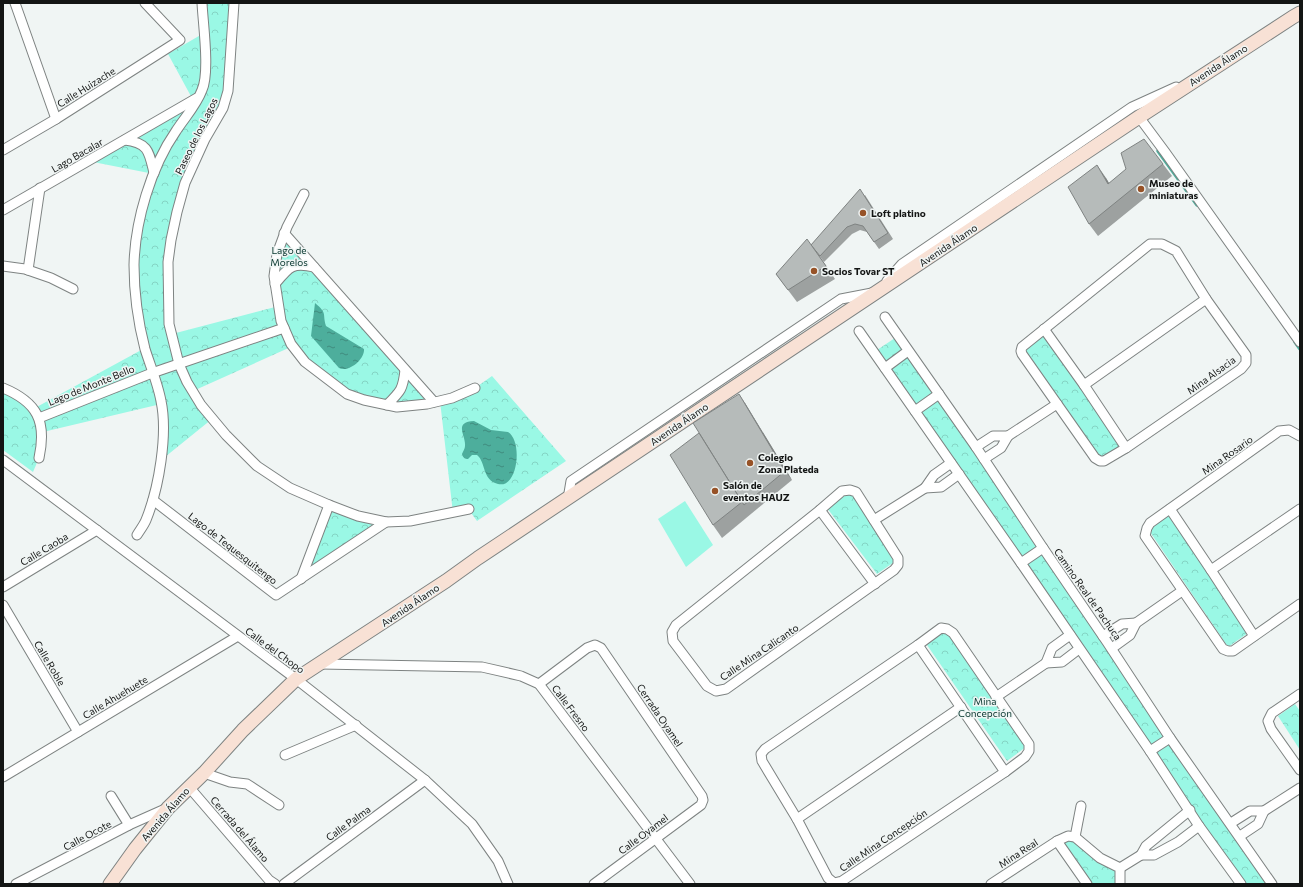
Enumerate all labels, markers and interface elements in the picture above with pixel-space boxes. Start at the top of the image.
street label: Avenida Álamo [1186,42,1250,88]
street label: Calle Huizache [55,64,117,110]
street label: Paseo de los Lagos [172,95,220,176]
street label: Lago Bacalar [49,135,105,175]
place label: Museo de miniaturas [1149,177,1199,201]
marker: Museo de miniaturas [1136,184,1146,194]
place label: Loft platino [871,207,926,219]
marker: Loft platino [858,208,868,218]
street label: Avenida Álamo [917,221,979,269]
park label: Lago de Morelos [270,244,308,268]
place label: Socios Tovar ST [822,265,895,277]
marker: Socios Tovar ST [809,266,819,276]
street label: Mina Alsacia [1184,353,1238,397]
street label: Lago de Monte Bello [46,362,136,408]
street label: Avenida Álamo [648,400,710,448]
street label: Mina Rosario [1199,433,1255,477]
place label: Colegio Zona Plateda [758,451,819,475]
marker: Colegio Zona Plateda [745,458,755,468]
place label: Salón de eventos HAUZ [723,479,790,503]
marker: Salón de eventos HAUZ [710,486,720,496]
street label: Lago de Tequesquitengo [186,510,280,586]
street label: Calle Caoba [18,530,70,568]
street label: Camino Real de Pachuca [1052,546,1124,642]
street label: Avenida Álamo [379,581,441,629]
street label: Calle Mina Calicanto [717,621,801,683]
street label: Calle del Chopo [243,624,307,676]
street label: Calle Roble [32,638,68,688]
street label: Calle Ahuehuete [80,673,150,721]
street label: Cerrada Oyamel [635,681,685,749]
street label: Calle Fresno [550,682,592,734]
park label: Mina Concepción [958,695,1012,719]
street label: Avenida Álamo [138,785,192,843]
street label: Cerrada del Álamo [208,794,272,864]
street label: Calle Palma [323,803,373,843]
street label: Calle Mina Concepción [837,806,929,874]
street label: Calle Oyamel [616,811,670,857]
street label: Calle Ocote [61,817,113,853]
street label: Mina Real [996,836,1040,870]

